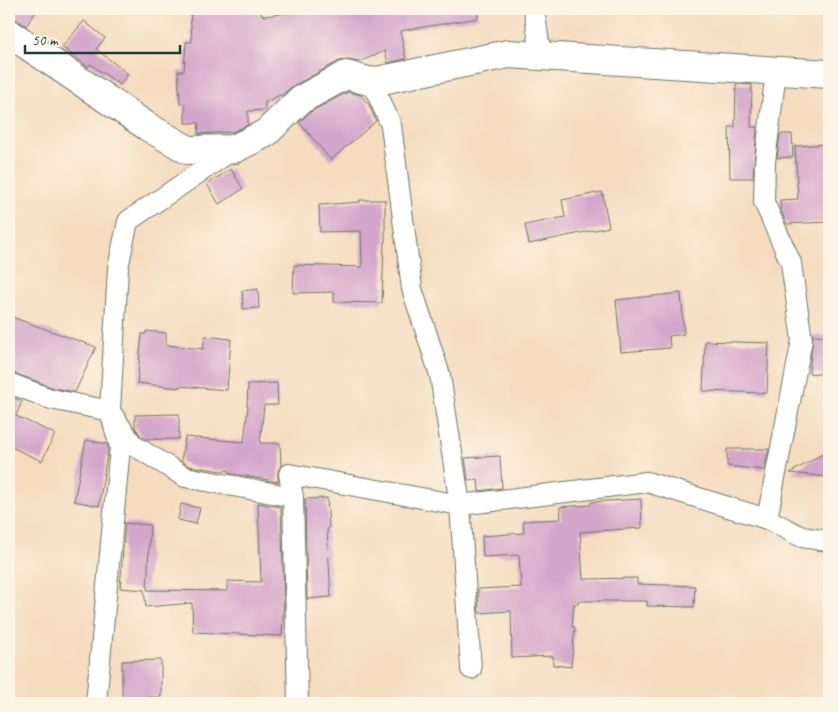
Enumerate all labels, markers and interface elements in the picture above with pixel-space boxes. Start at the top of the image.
scale bar [25,22,180,54]
text: 50 m [32,31,59,50]

